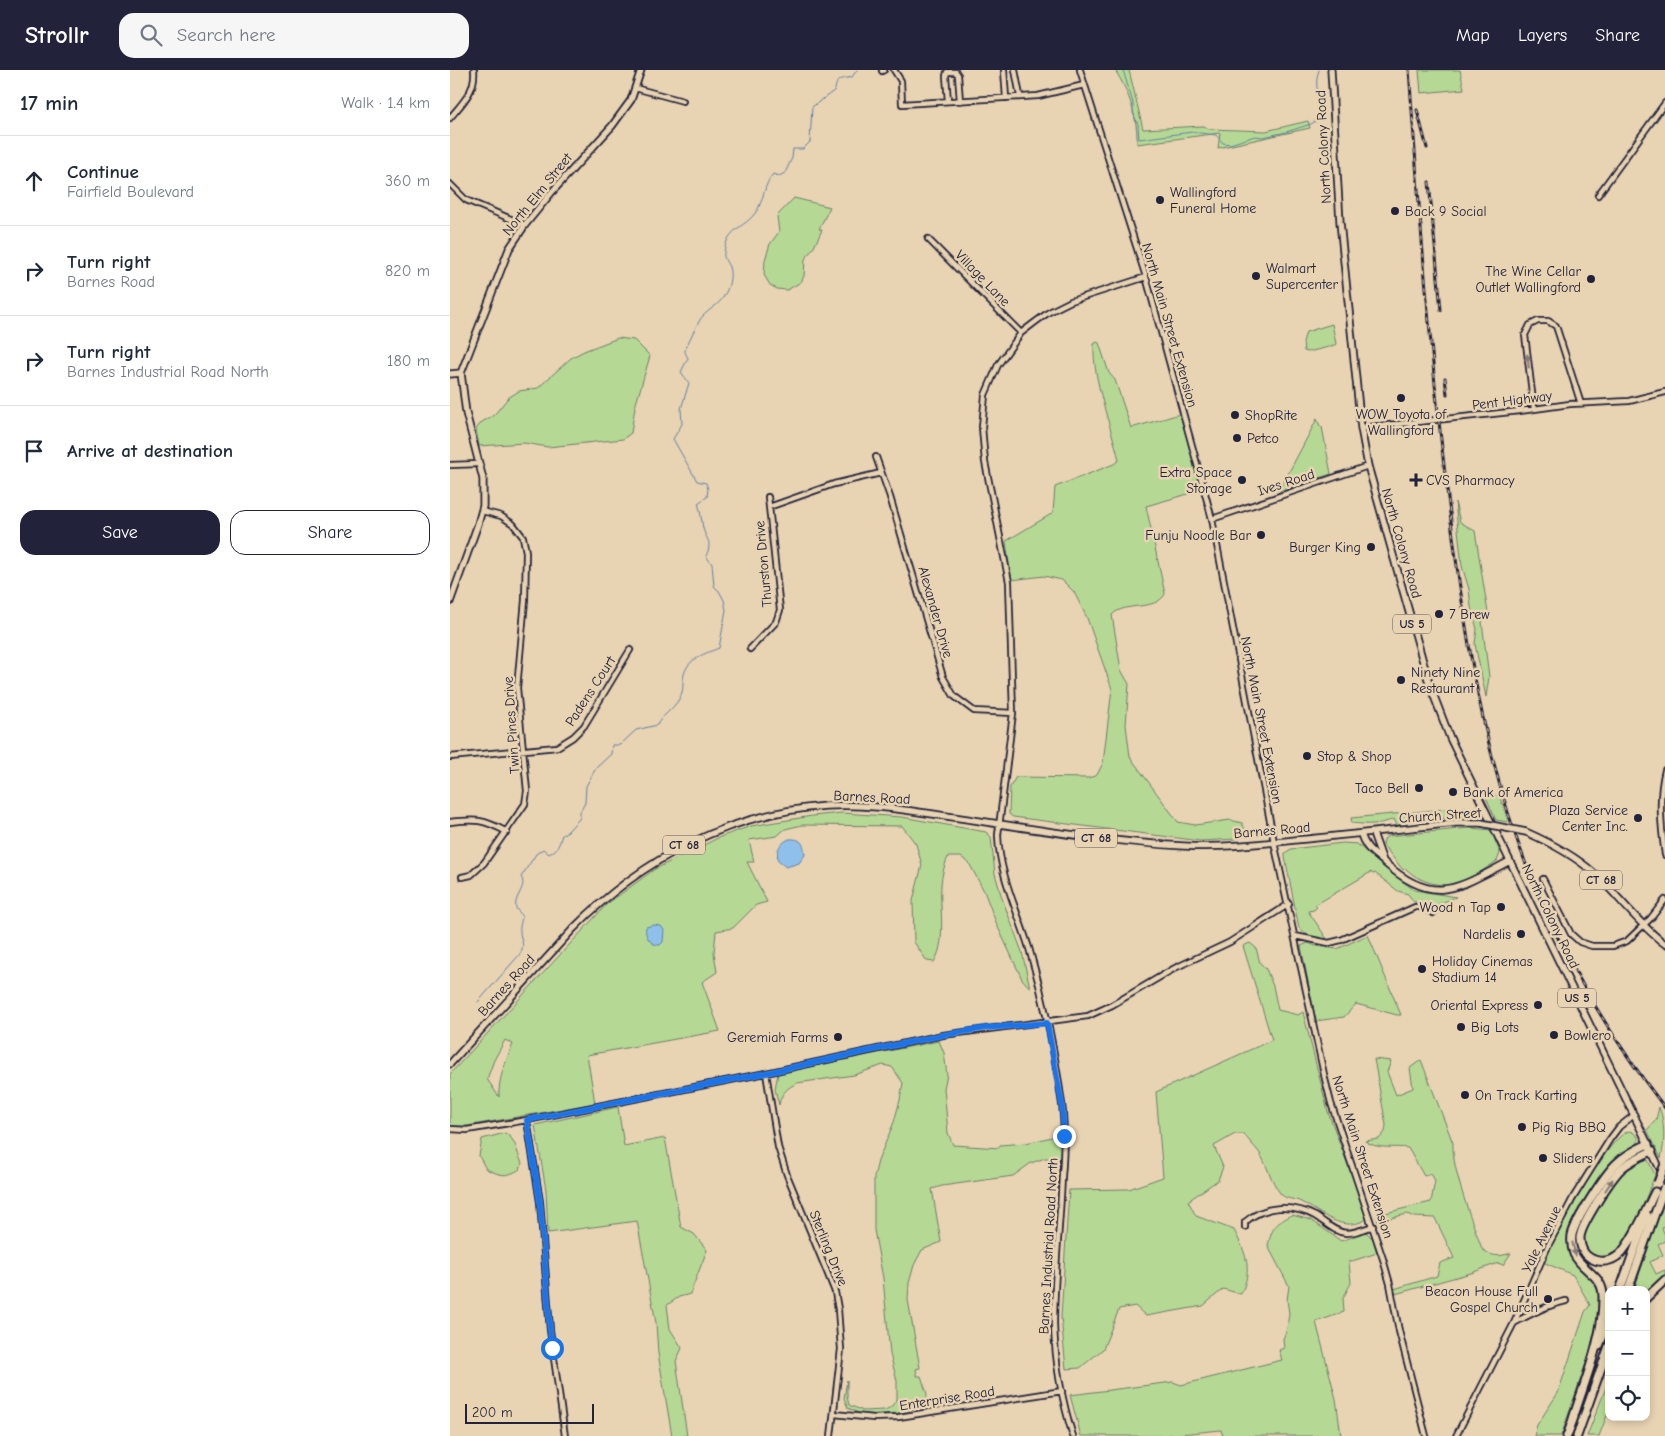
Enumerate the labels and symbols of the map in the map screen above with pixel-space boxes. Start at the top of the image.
street label: North Colony Road [1312,90,1335,204]
street label: North Elm Street [499,149,576,239]
place label: Wallingford Funeral Home [1170,184,1256,217]
marker: Wallingford Funeral Home [1154,194,1166,206]
place label: Back 9 Social [1405,203,1487,220]
marker: Back 9 Social [1389,205,1401,217]
street label: North Main Street Extension [1138,241,1201,409]
street label: Village Lane [952,247,1014,310]
place label: Walmart Supercenter [1266,260,1339,293]
place label: The Wine Cellar Outlet Wallingford [1476,263,1581,296]
marker: Walmart Supercenter [1250,270,1262,282]
marker: The Wine Cellar Outlet Wallingford [1585,273,1597,285]
one-way arrow [1524,353,1532,369]
street label: Pent Highway [1471,387,1554,414]
marker: WOW Toyota of Wallingford [1395,392,1407,404]
place label: WOW Toyota of Wallingford [1356,406,1447,439]
place label: ShopRite [1245,407,1297,424]
marker: ShopRite [1229,409,1241,421]
place label: Petco [1247,430,1279,447]
marker: Petco [1231,432,1243,444]
place label: Extra Space Storage [1160,464,1232,497]
street label: Ives Road [1256,465,1317,500]
place label: CVS Pharmacy [1426,472,1515,489]
marker: Extra Space Storage [1236,474,1248,486]
marker: CVS Pharmacy [1410,474,1422,486]
street label: North Colony Road [1378,486,1425,600]
street label: Thurston Drive [751,520,776,608]
place label: Funju Noodle Bar [1145,527,1251,544]
marker: Funju Noodle Bar [1255,529,1267,541]
place label: Burger King [1289,539,1361,556]
marker: Burger King [1365,541,1377,553]
street label: Alexander Drive [914,564,957,660]
place label: 7 Brew [1449,606,1490,623]
marker: 7 Brew [1433,608,1445,620]
road number: US 5 [1393,614,1431,634]
street label: North Main Street Extension [1237,635,1286,805]
street label: Padens Court [562,652,620,729]
place label: Ninety Nine Restaurant [1411,664,1480,697]
marker: Ninety Nine Restaurant [1395,674,1407,686]
street label: Twin Pines Drive [500,676,523,774]
place label: Stop & Shop [1317,748,1392,765]
marker: Stop & Shop [1301,750,1313,762]
place label: Taco Bell [1355,780,1409,797]
marker: Taco Bell [1413,782,1425,794]
place label: Bank of America [1463,784,1563,801]
marker: Bank of America [1447,786,1459,798]
street label: Barnes Road [833,787,911,808]
place label: Plaza Service Center Inc. [1549,802,1628,835]
street label: Church Street [1398,804,1483,827]
marker: Plaza Service Center Inc. [1632,812,1644,824]
street label: Barnes Road [1233,819,1311,842]
road number: CT 68 [1075,828,1117,848]
road number: CT 68 [663,836,705,854]
street label: North Colony Road [1518,861,1583,971]
road number: CT 68 [1580,870,1622,890]
place label: Wood n Tap [1419,899,1491,916]
marker: Wood n Tap [1495,901,1507,913]
place label: Nardelis [1463,926,1511,943]
marker: Nardelis [1515,928,1527,940]
street label: Barnes Road [474,951,538,1020]
place label: Holiday Cinemas Stadium 14 [1432,953,1533,986]
marker: Holiday Cinemas Stadium 14 [1416,963,1428,975]
road number: US 5 [1558,988,1596,1008]
place label: Oriental Express [1430,997,1528,1014]
marker: Oriental Express [1532,999,1544,1011]
place label: Big Lots [1471,1019,1519,1036]
marker: Big Lots [1455,1021,1467,1033]
place label: Bowlero [1564,1027,1611,1044]
place label: Geremiah Farms [727,1029,828,1046]
marker: Bowlero [1548,1029,1560,1041]
marker: Geremiah Farms [832,1031,844,1043]
street label: North Main Street Extension [1328,1074,1397,1241]
place label: On Track Karting [1475,1087,1577,1104]
marker: On Track Karting [1459,1089,1471,1101]
place label: Pig Rig BBQ [1532,1119,1606,1136]
marker: Pig Rig BBQ [1516,1121,1528,1133]
route end [1053,1125,1076,1148]
place label: Sliders [1553,1150,1593,1167]
marker: Sliders [1537,1152,1549,1164]
street label: Barnes Industrial Road North [1035,1157,1062,1335]
one-way arrow [1605,1178,1614,1191]
street label: Yale Avenue [1518,1203,1565,1275]
street label: Sterling Drive [806,1208,851,1289]
one-way arrow [1570,1241,1578,1257]
place label: Beacon House Full Gospel Church [1425,1283,1538,1316]
marker: Beacon House Full Gospel Church [1542,1293,1554,1305]
route start [541,1337,564,1360]
street label: Enterprise Road [898,1383,996,1414]
scale bar [465,1401,594,1424]

